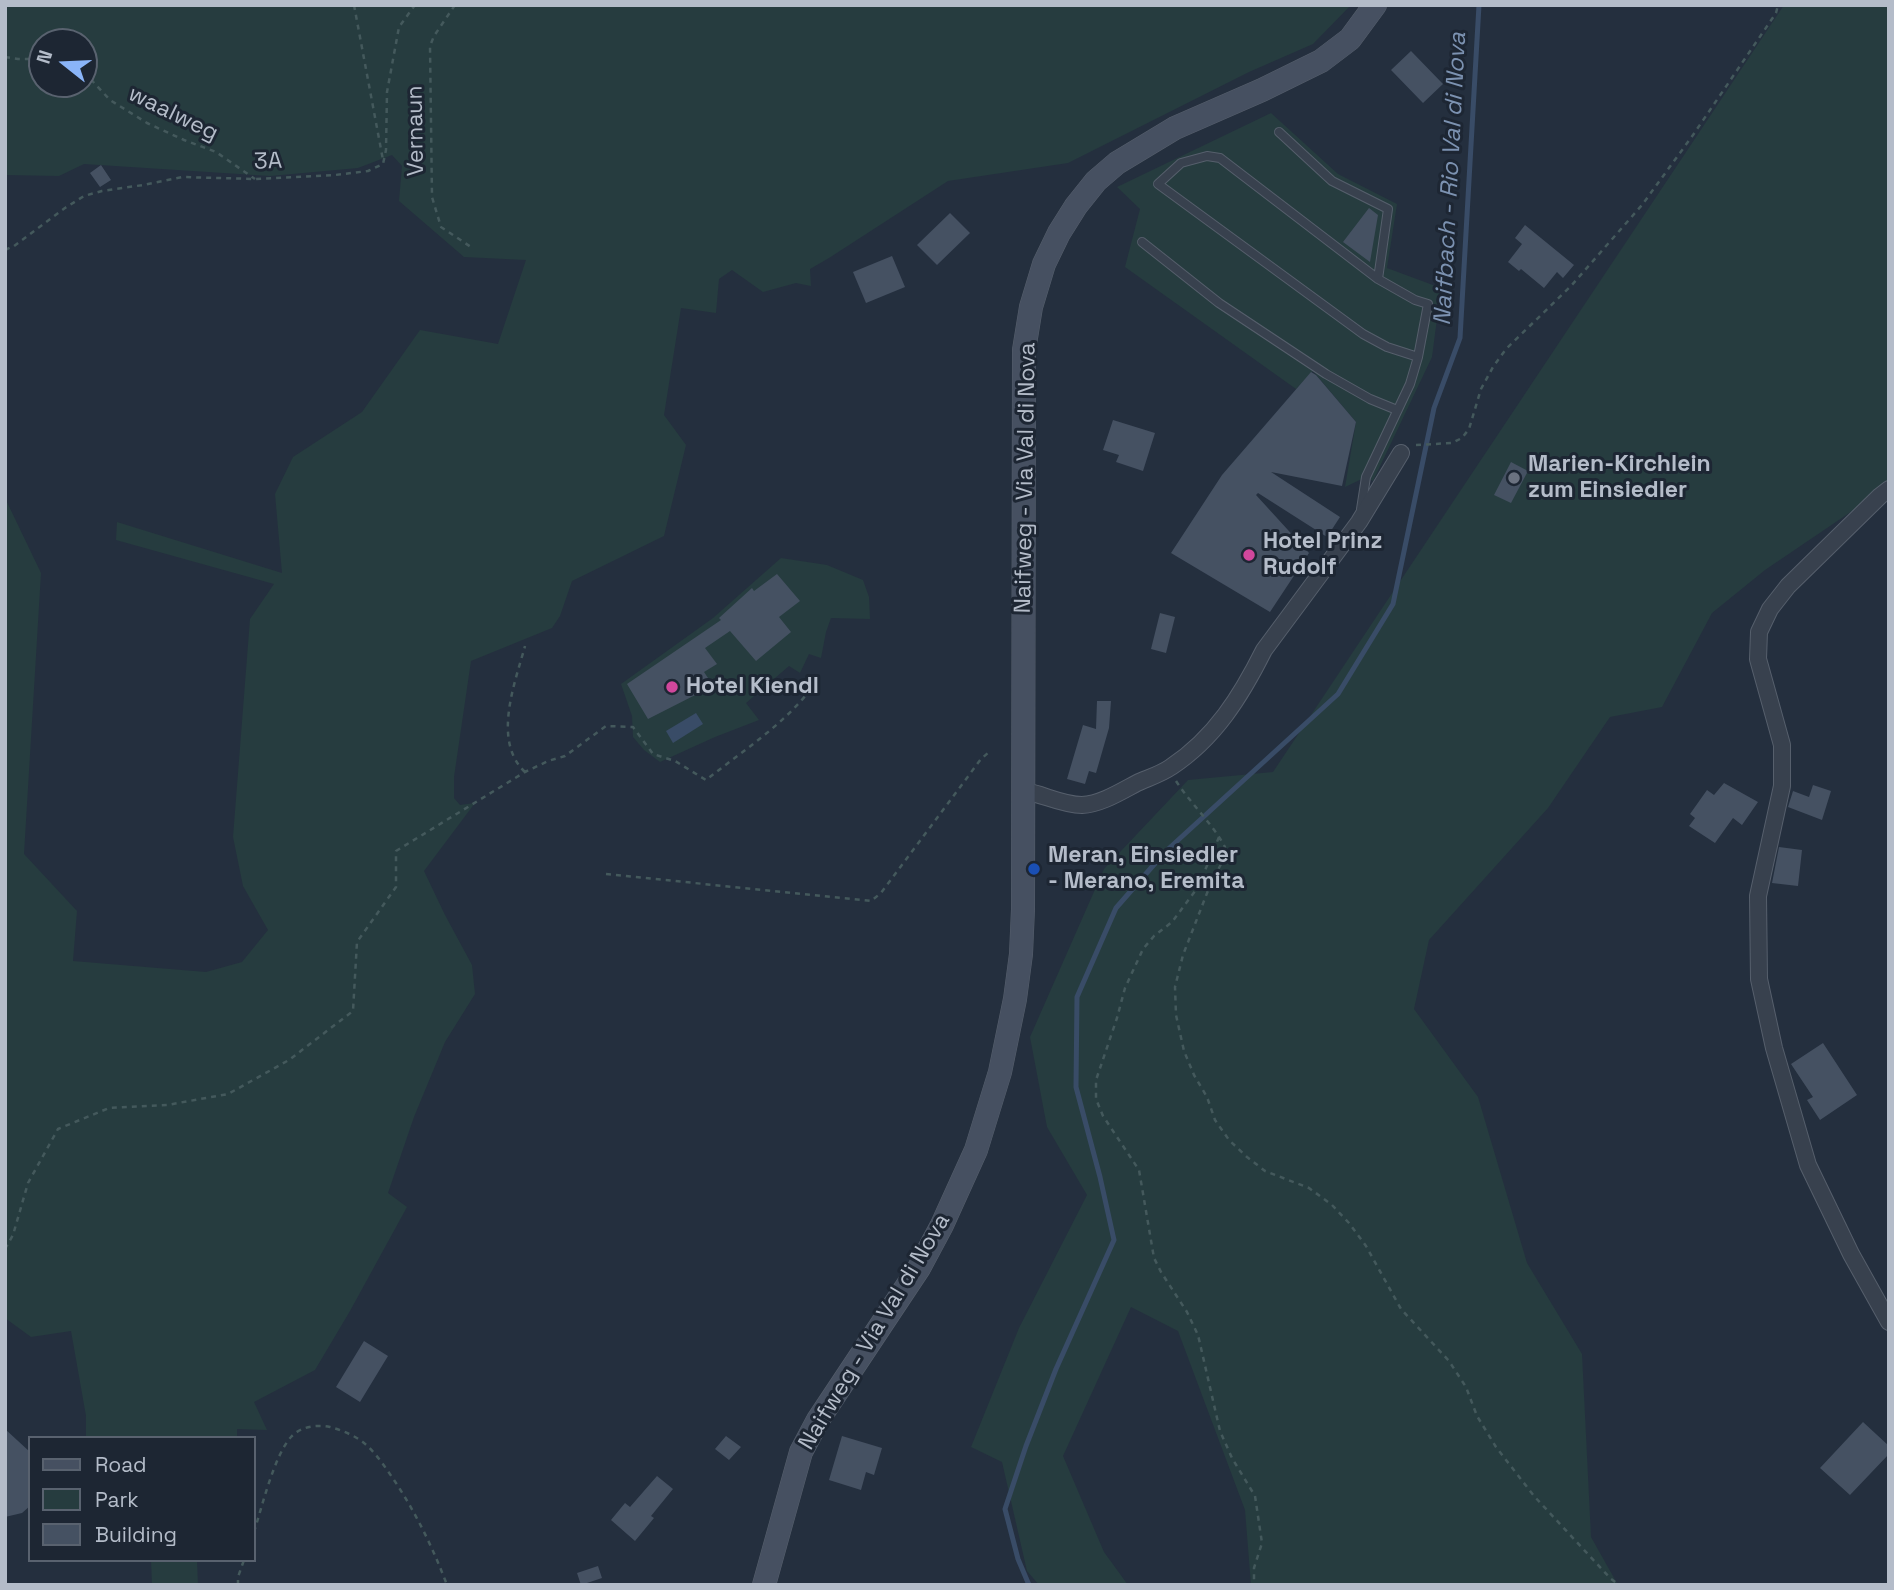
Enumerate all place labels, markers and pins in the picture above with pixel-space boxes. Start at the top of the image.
place label: Marien-Kirchlein zum Einsiedler [1528,451,1711,505]
marker: Marien-Kirchlein zum Einsiedler [1506,470,1522,486]
place label: Hotel Prinz Rudolf [1263,528,1382,582]
marker: Hotel Prinz Rudolf [1241,547,1257,563]
place label: Hotel Kiendl [686,673,819,701]
marker: Hotel Kiendl [664,679,680,695]
place label: Meran, Einsiedler - Merano, Eremita [1048,842,1244,896]
marker: Meran, Einsiedler - Merano, Eremita [1026,861,1042,877]

